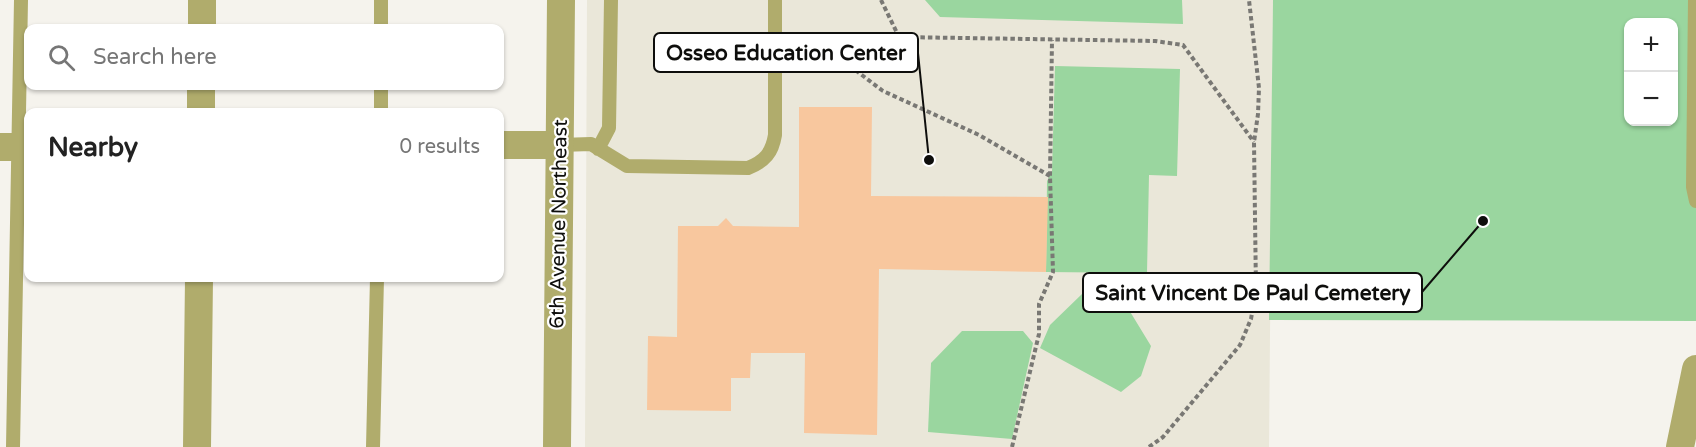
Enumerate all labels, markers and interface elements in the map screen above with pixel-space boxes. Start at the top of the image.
map controls [1624,18,1678,126]
button: + [1624,18,1678,72]
search box [24,24,504,90]
callout: Osseo Education Center [654,33,918,72]
icon: search [45,41,78,74]
text: Osseo Education Center [666,41,907,66]
text: Search here [93,44,217,70]
button: − [1624,72,1678,126]
street label: 6th Avenue Northeast [545,119,573,329]
text: Nearby [48,132,138,163]
text: 0 results [400,135,480,159]
callout: Saint Vincent De Paul Cemetery [1083,273,1422,312]
text: Saint Vincent De Paul Cemetery [1095,281,1411,306]

